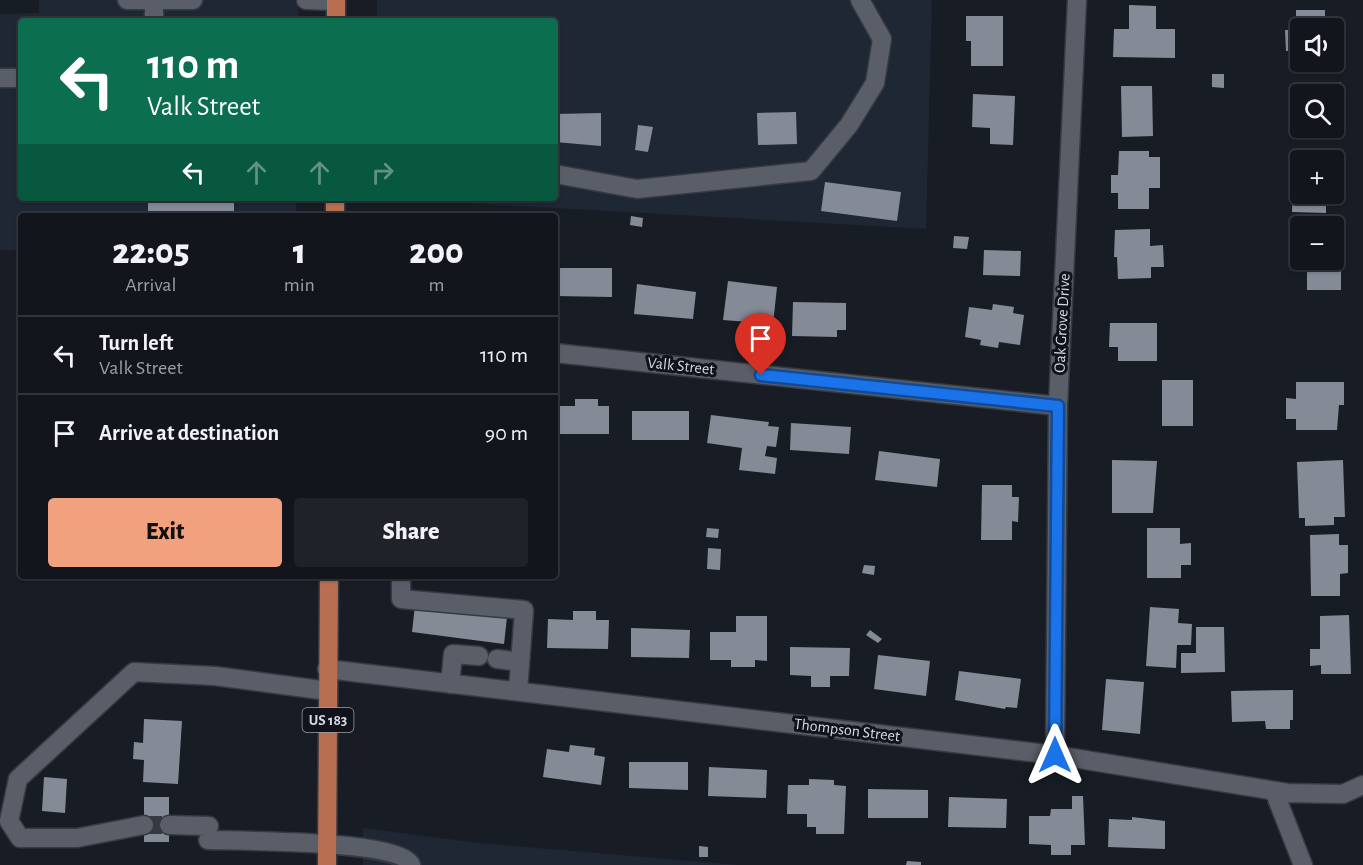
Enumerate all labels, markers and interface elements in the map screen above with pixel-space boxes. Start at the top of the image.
map controls [1290,18,1344,270]
button: sound [1290,18,1344,72]
icon: left [48,42,126,120]
text: 110 m [147,44,239,86]
button: search [1290,84,1344,138]
text: Valk Street [147,93,260,120]
button: + [1290,150,1344,204]
icon: left [177,156,210,189]
icon: ahead [240,156,273,189]
icon: ahead [303,156,336,189]
icon: right [366,156,399,189]
button: − [1290,216,1344,270]
text: 22:05 [112,234,189,270]
text: 1 [293,234,306,270]
text: 200 [409,234,464,270]
street label: Oak Grove Drive [1051,273,1073,373]
text: Arrival [125,275,177,295]
text: min [284,275,315,295]
text: m [428,275,444,295]
pin [735,313,786,375]
icon: arrive [744,322,777,355]
text: Turn left [99,332,173,354]
icon: left [48,339,81,372]
text: 110 m [480,344,528,366]
street label: Valk Street [647,355,715,377]
text: Valk Street [99,358,183,378]
icon: arrive [48,417,81,450]
text: Arrive at destination [99,422,279,444]
text: 90 m [485,422,528,444]
button: Exit [48,498,282,567]
button: Share [294,498,528,567]
road number: US 183 [302,708,354,732]
street label: Thompson Street [793,716,901,744]
position arrow [1023,723,1087,787]

